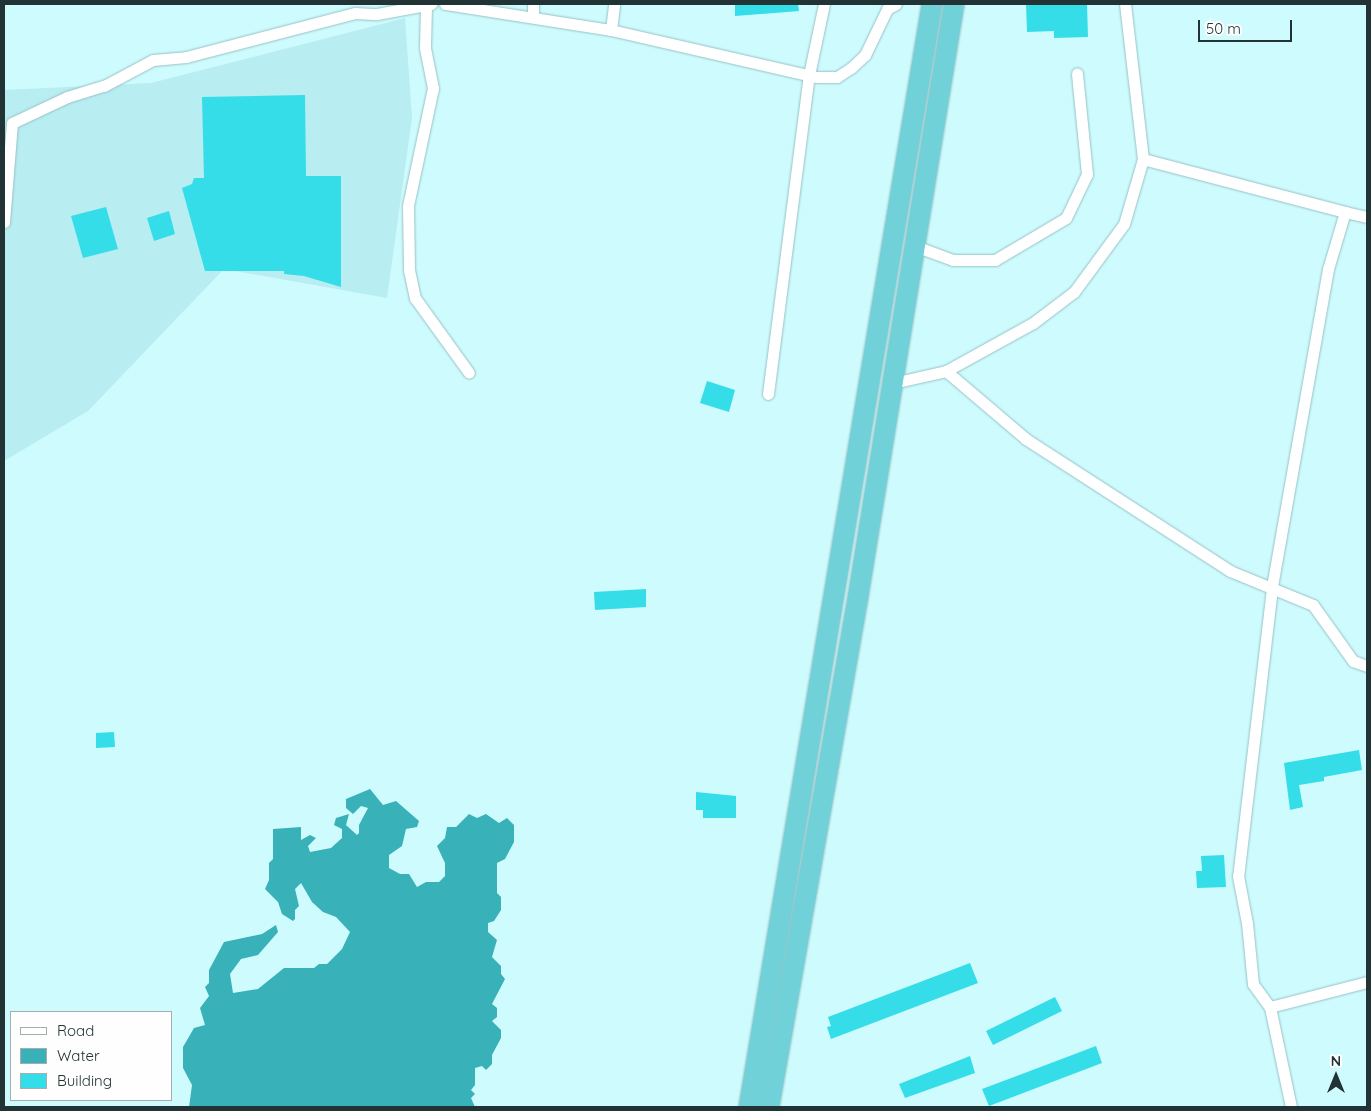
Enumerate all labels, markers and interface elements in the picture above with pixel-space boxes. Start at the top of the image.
scale bar [1201,10,1295,42]
text: 50 m [1206,19,1241,38]
legend [10,1011,172,1101]
text: Road [57,1021,94,1040]
text: Water [57,1046,100,1065]
north arrow [1311,1051,1361,1101]
text: N [1331,1052,1341,1070]
text: Building [57,1071,112,1090]

